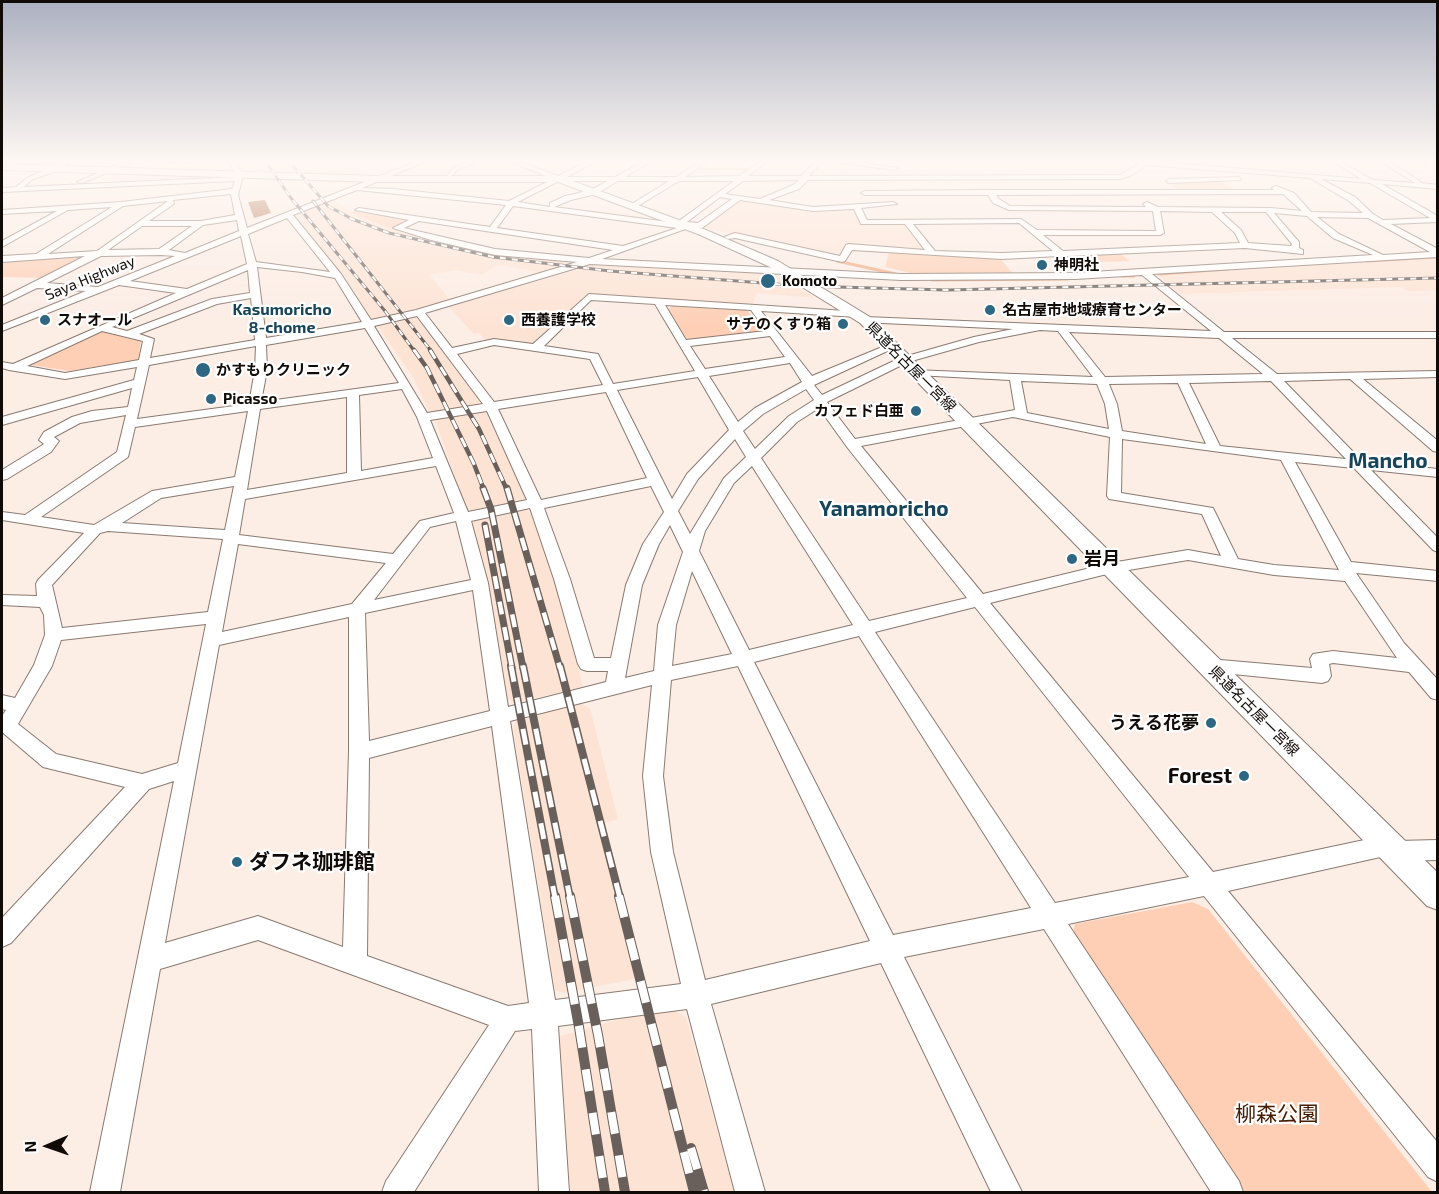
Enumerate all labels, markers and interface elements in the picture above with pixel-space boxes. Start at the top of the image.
street label: Saya Highway [42,252,138,304]
place label: 神明社 [1054,256,1099,274]
marker: 神明社 [1035,258,1049,272]
marker: Komoto [759,272,777,290]
place label: Komoto [782,272,837,290]
district label: Kasumoricho 8-chome [232,300,332,338]
place label: 名古屋市地域療育センター [1002,301,1182,319]
marker: 名古屋市地域療育センター [983,303,997,317]
place label: スナオール [57,311,132,329]
place label: 西養護学校 [521,311,596,329]
marker: スナオール [38,313,52,327]
marker: 西養護学校 [502,313,516,327]
place label: サチのくすり箱 [726,315,831,333]
marker: サチのくすり箱 [836,317,850,331]
street label: 県道名古屋一宮線 [862,318,960,416]
marker: かすもりクリニック [194,361,212,379]
place label: かすもりクリニック [216,361,351,379]
place label: Picasso [223,390,277,408]
marker: Picasso [204,392,218,406]
place label: カフェド白亜 [814,402,904,420]
marker: カフェド白亜 [909,404,923,418]
district label: Mancho [1348,448,1428,474]
district label: Yanamoricho [819,496,949,522]
place label: 岩月 [1084,548,1120,570]
marker: 岩月 [1065,552,1079,566]
street label: 県道名古屋一宮線 [1205,662,1303,760]
place label: うえる花夢 [1109,712,1199,734]
marker: うえる花夢 [1204,716,1218,730]
place label: Forest [1168,763,1232,789]
marker: Forest [1237,769,1251,783]
place label: ダフネ珈琲館 [249,849,375,875]
marker: ダフネ珈琲館 [230,855,244,869]
park label: 柳森公園 [1235,1101,1319,1127]
north arrow [18,1116,78,1176]
text: N [20,1141,39,1153]

